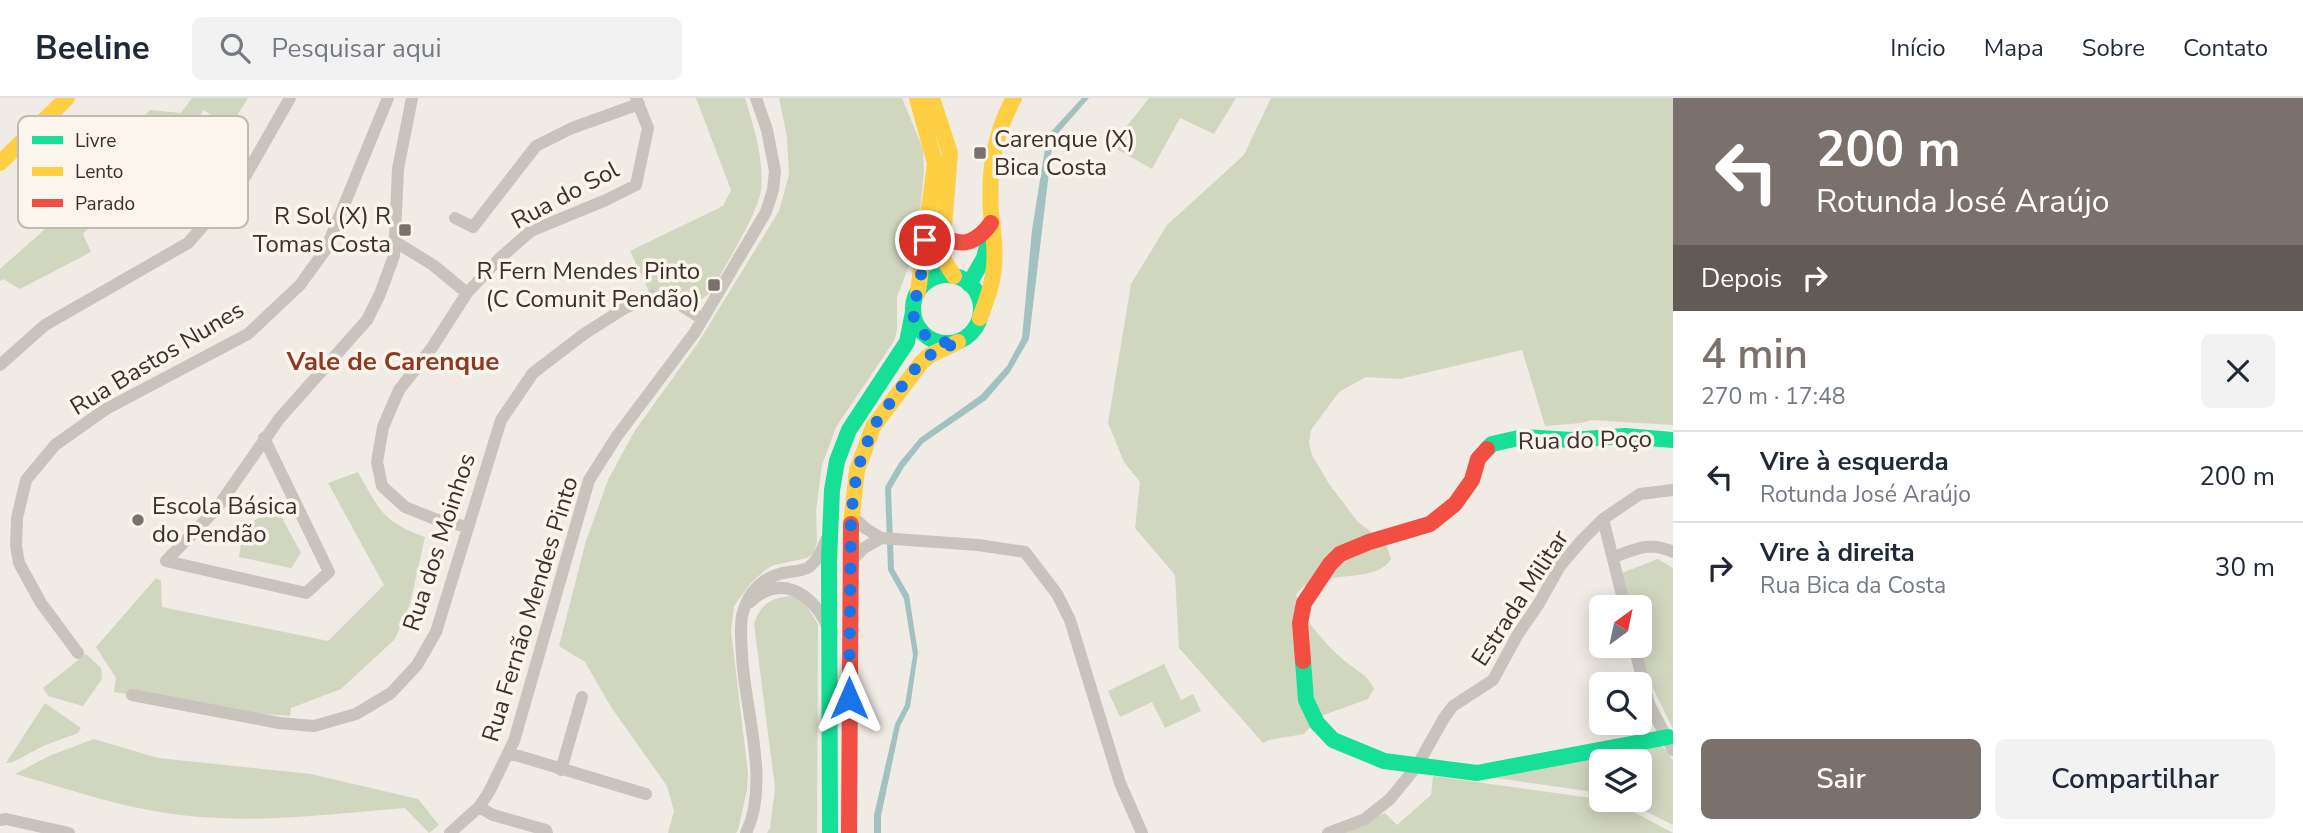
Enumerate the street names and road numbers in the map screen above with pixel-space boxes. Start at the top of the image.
street label: Rua do Sol [506,153,624,237]
street label: Rua Bastos Nunes [64,293,250,423]
street label: Rua do Poço [1518,423,1652,457]
street label: Rua dos Moinhos [395,449,483,635]
street label: Rua Fernão Mendes Pinto [474,472,586,746]
street label: Estrada Militar [1464,523,1576,672]

